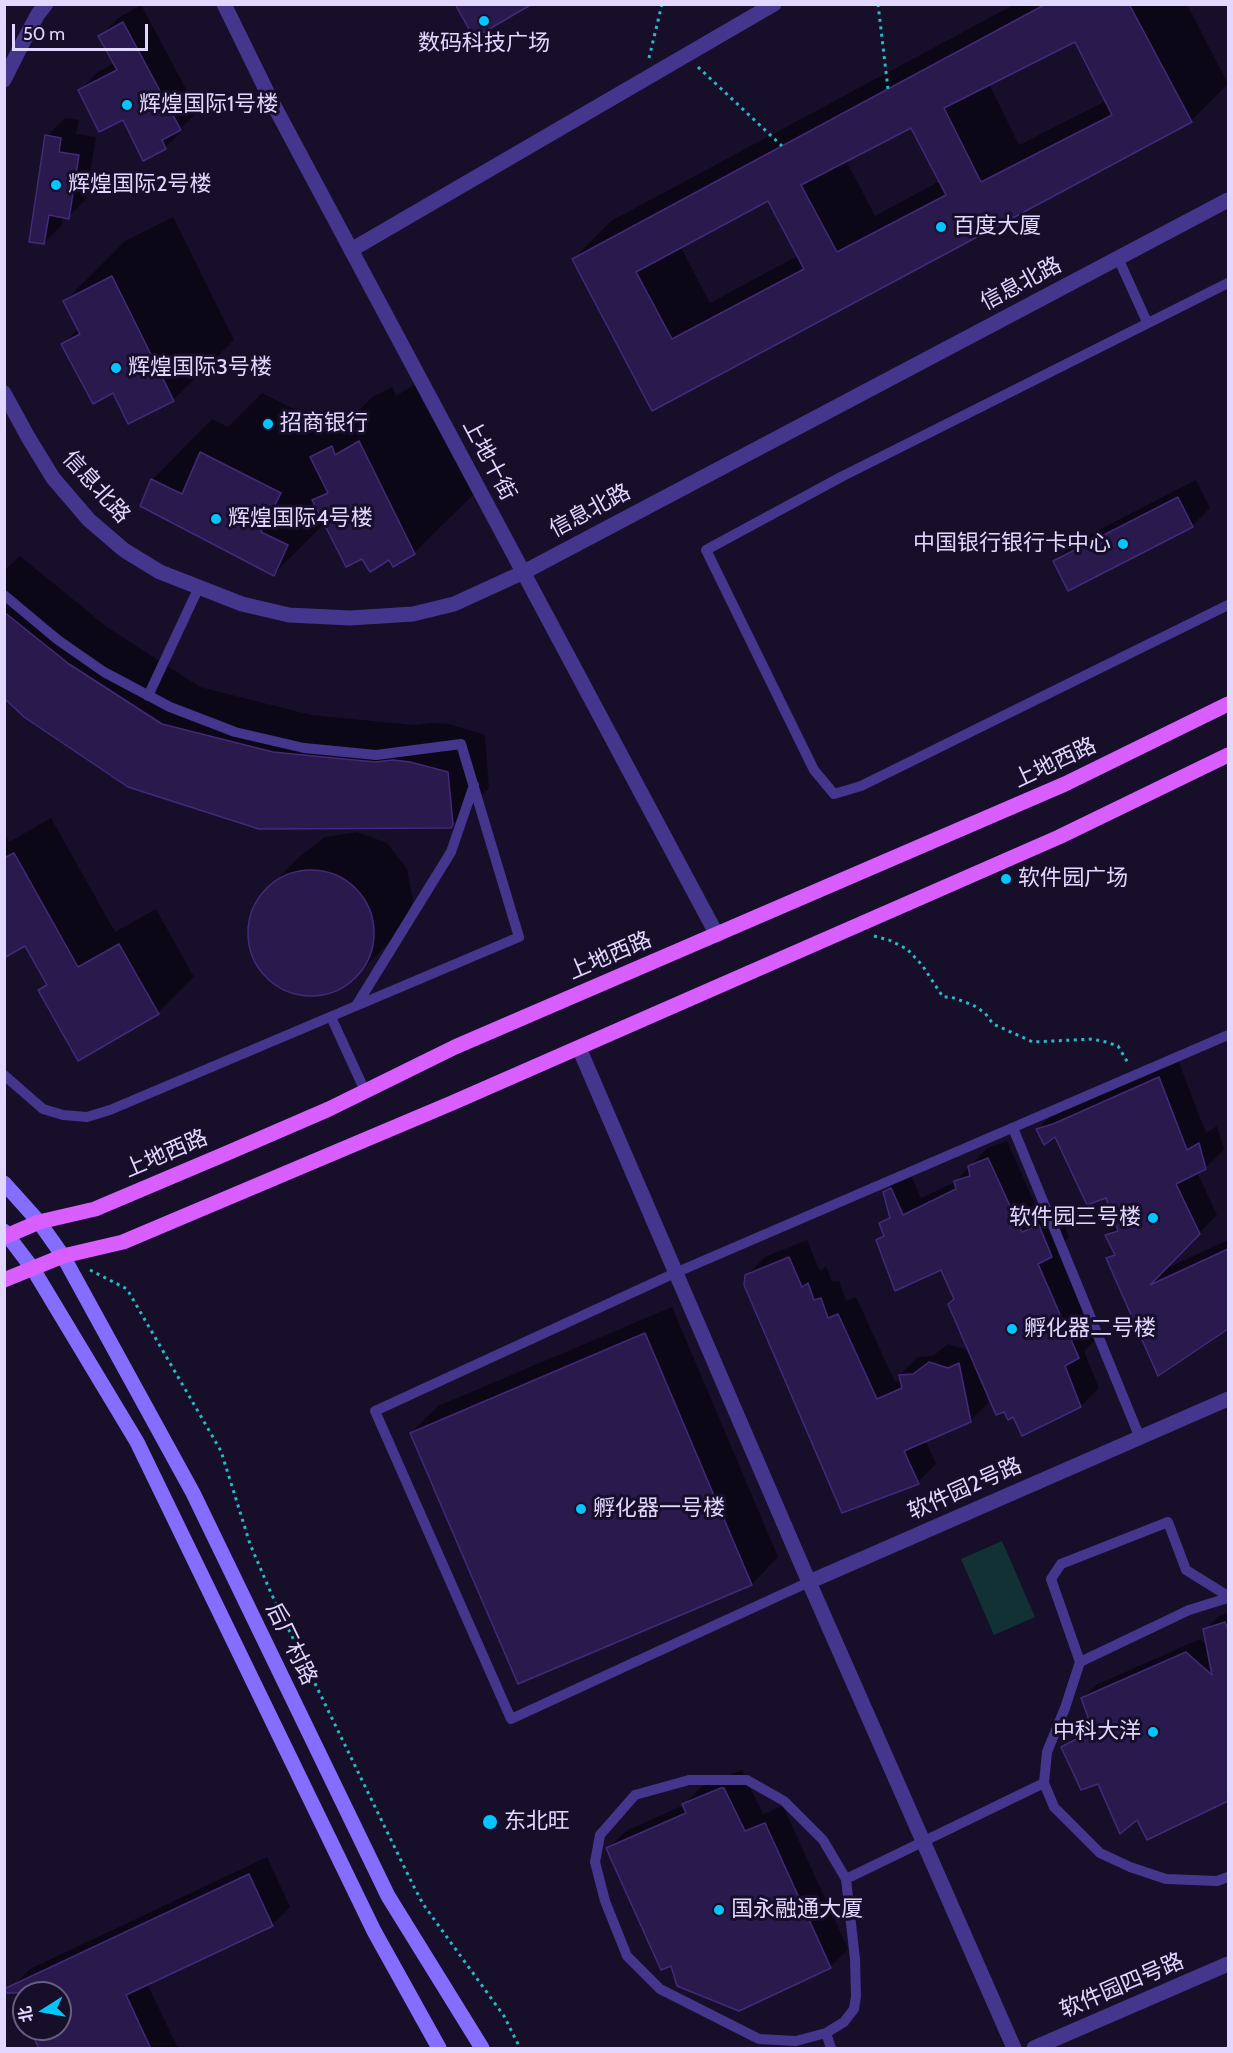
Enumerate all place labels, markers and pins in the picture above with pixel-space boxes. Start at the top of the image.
marker: 数码科技广场 [477,14,491,28]
place label: 数码科技广场 [418,31,550,57]
place label: 辉煌国际1号楼 [139,92,278,118]
marker: 辉煌国际1号楼 [120,98,134,112]
place label: 辉煌国际2号楼 [68,172,212,198]
marker: 辉煌国际2号楼 [49,178,63,192]
place label: 百度大厦 [953,214,1041,240]
marker: 百度大厦 [934,220,948,234]
place label: 辉煌国际3号楼 [128,355,272,381]
marker: 辉煌国际3号楼 [109,361,123,375]
place label: 招商银行 [280,411,368,437]
marker: 招商银行 [261,417,275,431]
place label: 辉煌国际4号楼 [228,506,373,532]
marker: 辉煌国际4号楼 [209,512,223,526]
place label: 中国银行银行卡中心 [913,531,1111,557]
marker: 中国银行银行卡中心 [1116,537,1130,551]
place label: 软件园广场 [1018,866,1128,892]
marker: 软件园广场 [999,872,1013,886]
place label: 软件园三号楼 [1009,1205,1141,1231]
marker: 软件园三号楼 [1146,1211,1160,1225]
place label: 孵化器二号楼 [1024,1316,1156,1342]
marker: 孵化器二号楼 [1005,1322,1019,1336]
place label: 孵化器一号楼 [593,1496,725,1522]
marker: 孵化器一号楼 [574,1502,588,1516]
place label: 中科大洋 [1053,1719,1141,1745]
marker: 中科大洋 [1146,1725,1160,1739]
place label: 东北旺 [504,1809,570,1835]
marker: 东北旺 [481,1813,499,1831]
place label: 国永融通大厦 [731,1897,863,1923]
marker: 国永融通大厦 [712,1903,726,1917]

